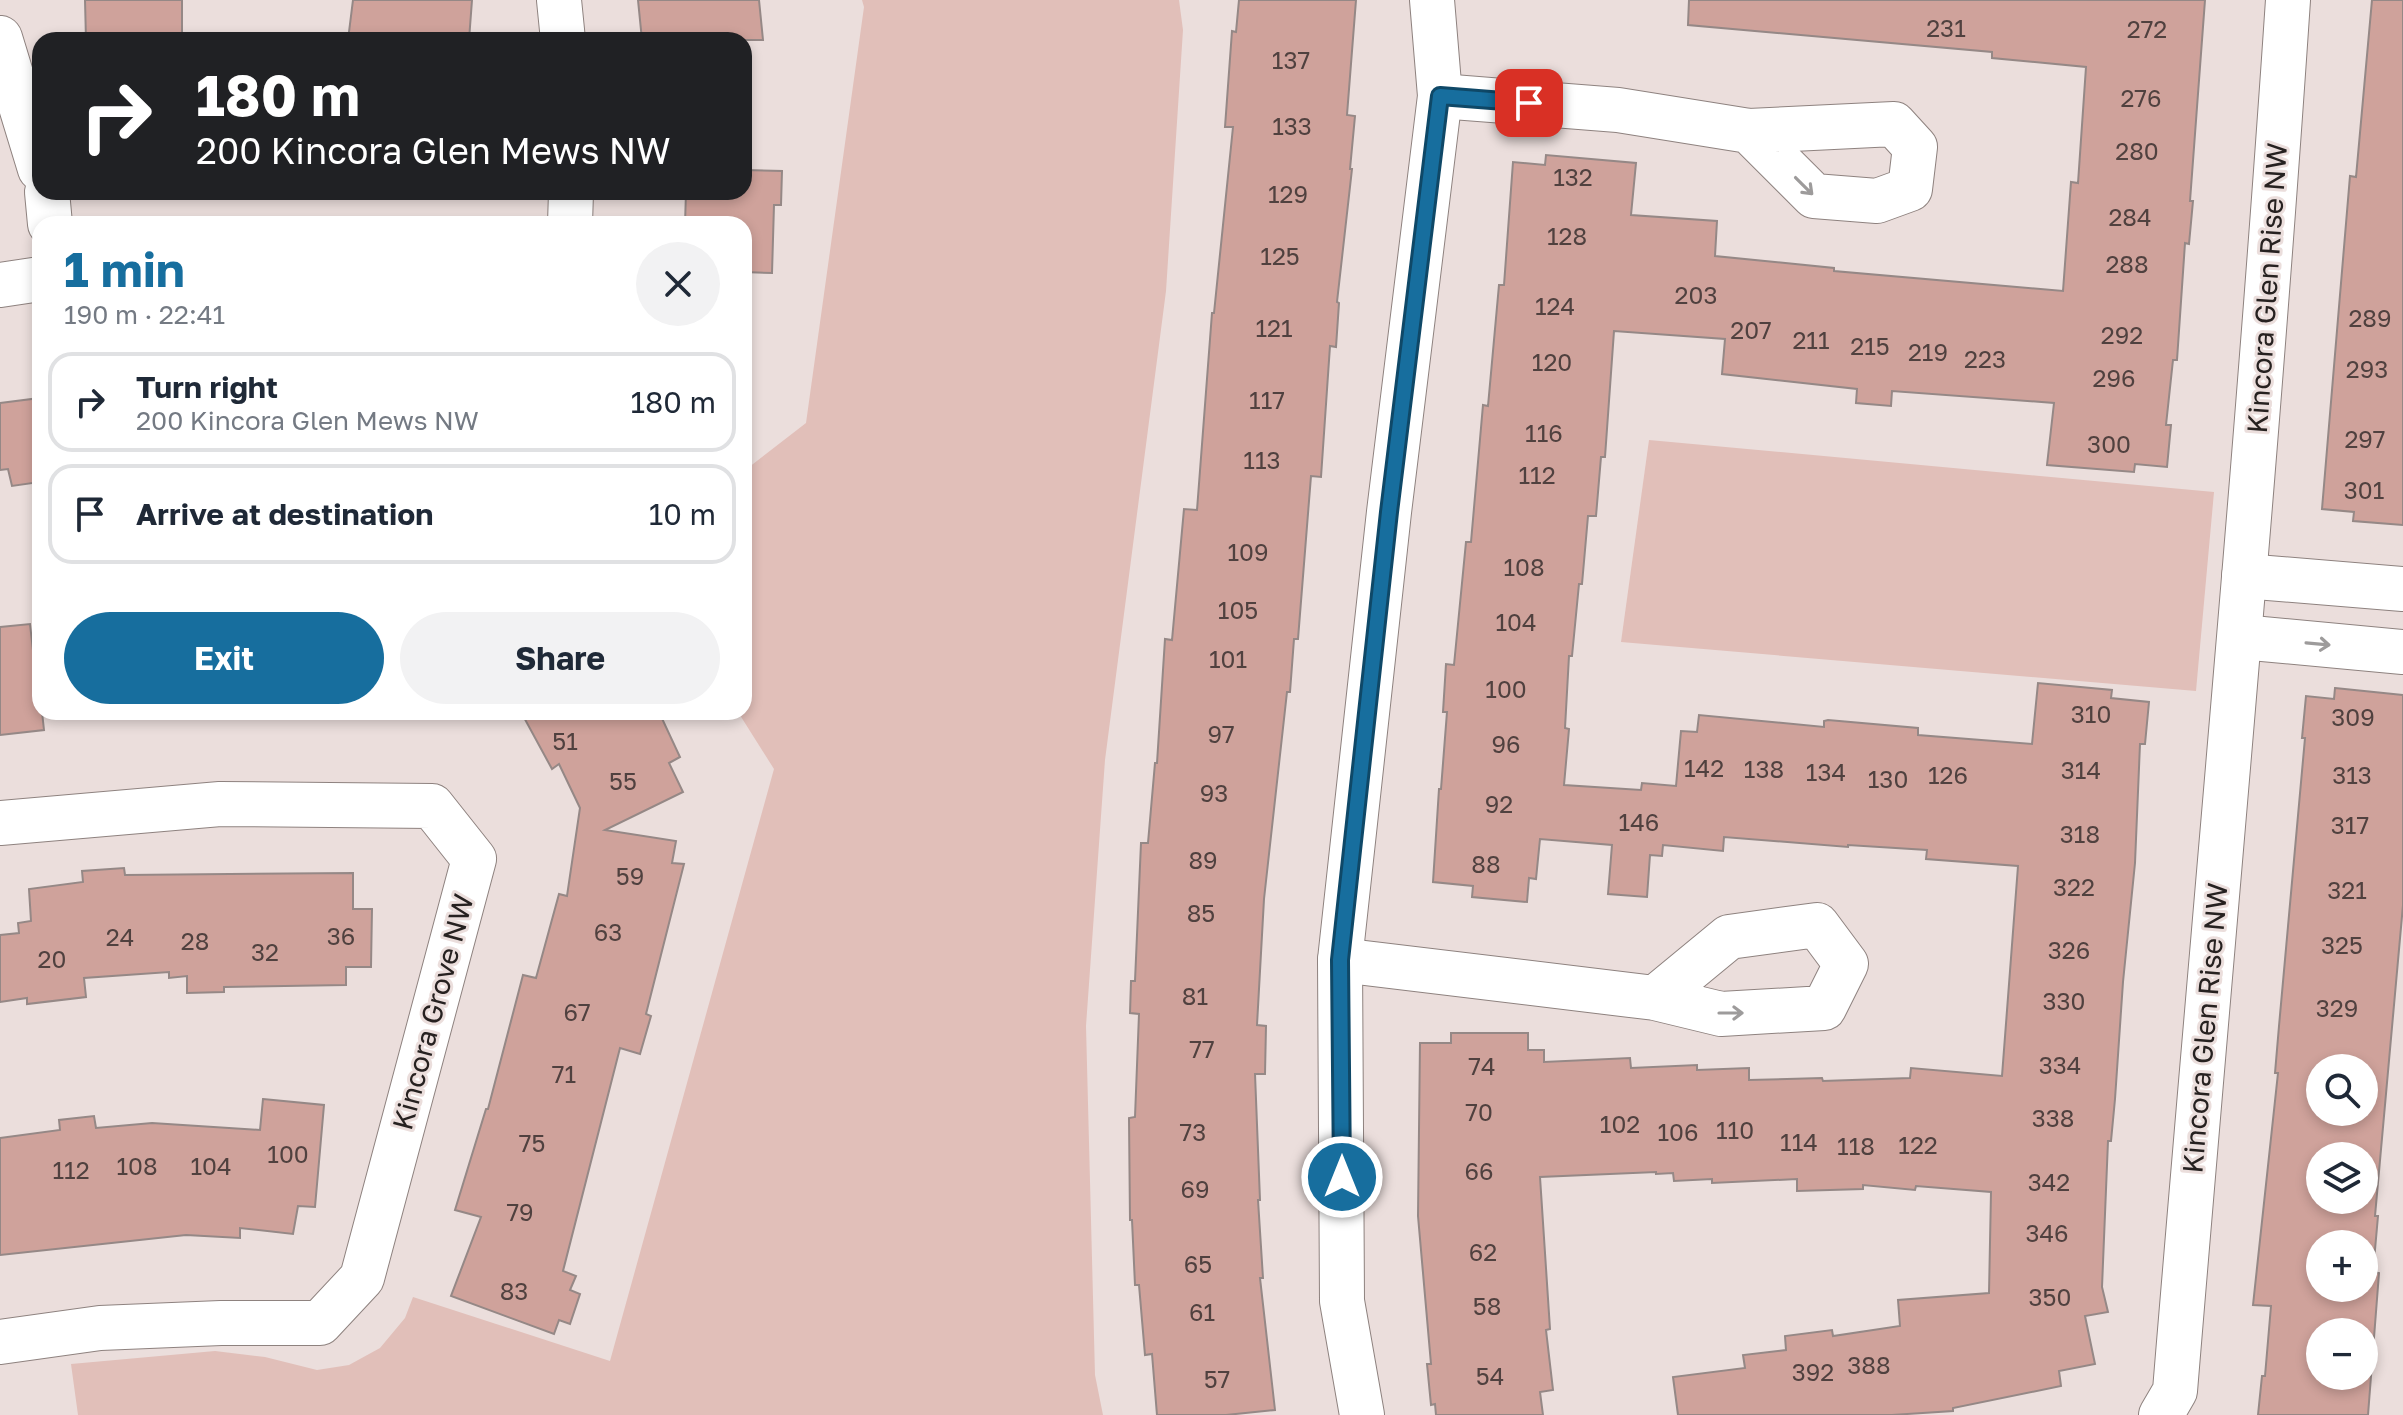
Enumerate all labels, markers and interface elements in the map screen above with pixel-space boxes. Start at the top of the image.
house number: 231 [1926,13,1966,42]
house number: 272 [2127,14,2167,43]
house number: 137 [1272,45,1310,74]
text: 180 m [196,61,360,128]
icon: right [64,64,168,168]
pin [1495,69,1563,137]
icon: arrive [1507,81,1551,125]
house number: 276 [2120,83,2162,112]
house number: 133 [1272,111,1312,140]
text: 200 Kincora Glen Mews NW [196,129,671,172]
house number: 280 [2115,136,2159,165]
street label: Kincora Glen Rise NW [2240,141,2293,434]
house number: 132 [1553,162,1593,191]
one-way arrow [1794,177,1814,196]
house number: 129 [1268,179,1308,208]
house number: 284 [2108,202,2152,231]
house number: 128 [1547,221,1587,250]
text: 1 min [64,240,185,298]
house number: 125 [1260,241,1300,270]
button: close [636,242,720,326]
house number: 288 [2105,249,2149,278]
house number: 203 [1675,280,1717,309]
house number: 124 [1535,291,1575,320]
text: 190 m · 22:41 [64,299,225,330]
house number: 289 [2348,303,2392,332]
house number: 121 [1255,313,1293,342]
house number: 207 [1730,315,1772,344]
house number: 292 [2101,320,2143,349]
house number: 211 [1792,325,1830,354]
house number: 215 [1850,331,1890,360]
house number: 219 [1908,337,1948,366]
house number: 223 [1964,344,2006,373]
house number: 120 [1532,347,1572,376]
house number: 293 [2346,354,2388,383]
house number: 296 [2093,363,2135,392]
text: Turn right [136,369,278,405]
icon: right [68,380,112,424]
text: 180 m [631,384,716,420]
house number: 117 [1249,385,1285,414]
text: 200 Kincora Glen Mews NW [136,405,479,436]
house number: 116 [1525,418,1563,447]
house number: 297 [2344,424,2386,453]
house number: 300 [2087,429,2131,458]
house number: 113 [1243,445,1281,474]
house number: 112 [1518,460,1556,489]
house number: 301 [2344,475,2384,504]
icon: arrive [68,492,112,536]
text: Arrive at destination [136,496,433,532]
text: 10 m [649,496,716,532]
house number: 109 [1227,537,1269,566]
house number: 108 [1503,552,1545,581]
house number: 105 [1218,595,1258,624]
house number: 104 [1495,607,1537,636]
button: Exit [64,612,384,704]
button: Share [400,612,720,704]
one-way arrow [2304,637,2331,652]
house number: 101 [1209,644,1247,673]
house number: 100 [1485,674,1527,703]
house number: 310 [2071,699,2111,728]
house number: 309 [2331,702,2375,731]
house number: 97 [1207,719,1235,748]
house number: 51 [552,726,578,755]
house number: 96 [1491,729,1521,758]
house number: 142 [1684,753,1724,782]
house number: 138 [1744,754,1784,783]
house number: 314 [2061,755,2101,784]
house number: 134 [1806,757,1846,786]
house number: 126 [1928,760,1968,789]
house number: 313 [2332,760,2372,789]
house number: 130 [1868,764,1908,793]
house number: 55 [609,766,637,795]
house number: 93 [1200,778,1228,807]
house number: 92 [1485,789,1513,818]
house number: 146 [1619,807,1659,836]
house number: 317 [2331,810,2369,839]
house number: 318 [2060,819,2100,848]
house number: 89 [1188,845,1218,874]
house number: 88 [1471,849,1501,878]
house number: 59 [616,861,644,890]
house number: 322 [2053,872,2095,901]
house number: 321 [2327,875,2367,904]
street label: Kincora Glen Rise NW [2175,881,2234,1174]
street label: Kincora Grove NW [385,890,480,1133]
house number: 85 [1187,898,1215,927]
house number: 63 [594,917,622,946]
house number: 36 [327,921,355,950]
house number: 24 [106,922,134,951]
house number: 28 [181,926,209,955]
house number: 325 [2321,930,2363,959]
house number: 326 [2048,935,2090,964]
house number: 32 [251,937,279,966]
house number: 20 [38,944,66,973]
house number: 81 [1182,981,1208,1010]
house number: 330 [2043,986,2085,1015]
house number: 329 [2316,993,2358,1022]
house number: 67 [563,997,591,1026]
one-way arrow [1717,1005,1744,1021]
house number: 77 [1189,1034,1215,1063]
house number: 334 [2039,1050,2081,1079]
house number: 74 [1468,1051,1496,1080]
map controls [2306,1054,2378,1390]
button: search [2306,1054,2378,1126]
house number: 71 [552,1059,576,1088]
house number: 70 [1465,1097,1493,1126]
house number: 338 [2032,1103,2074,1132]
house number: 102 [1600,1109,1640,1138]
house number: 110 [1716,1115,1754,1144]
house number: 73 [1180,1117,1206,1146]
house number: 106 [1657,1117,1699,1146]
house number: 114 [1780,1127,1818,1156]
house number: 75 [519,1128,545,1157]
house number: 122 [1898,1130,1938,1159]
house number: 118 [1837,1131,1875,1160]
position arrow [1300,1135,1384,1219]
house number: 100 [267,1139,309,1168]
button: layers [2306,1142,2378,1214]
house number: 108 [116,1151,158,1180]
house number: 104 [190,1151,232,1180]
house number: 112 [52,1155,90,1184]
house number: 66 [1464,1156,1494,1185]
house number: 342 [2028,1167,2070,1196]
house number: 69 [1180,1174,1210,1203]
house number: 79 [506,1197,534,1226]
house number: 346 [2025,1218,2069,1247]
button: + [2306,1230,2378,1302]
house number: 62 [1469,1237,1497,1266]
house number: 65 [1184,1249,1212,1278]
house number: 83 [500,1276,528,1305]
house number: 350 [2029,1282,2071,1311]
house number: 58 [1473,1291,1501,1320]
house number: 61 [1189,1297,1215,1326]
button: − [2306,1318,2378,1390]
house number: 388 [1847,1350,1891,1379]
house number: 392 [1792,1357,1834,1386]
house number: 54 [1476,1361,1504,1390]
house number: 57 [1204,1364,1230,1393]

